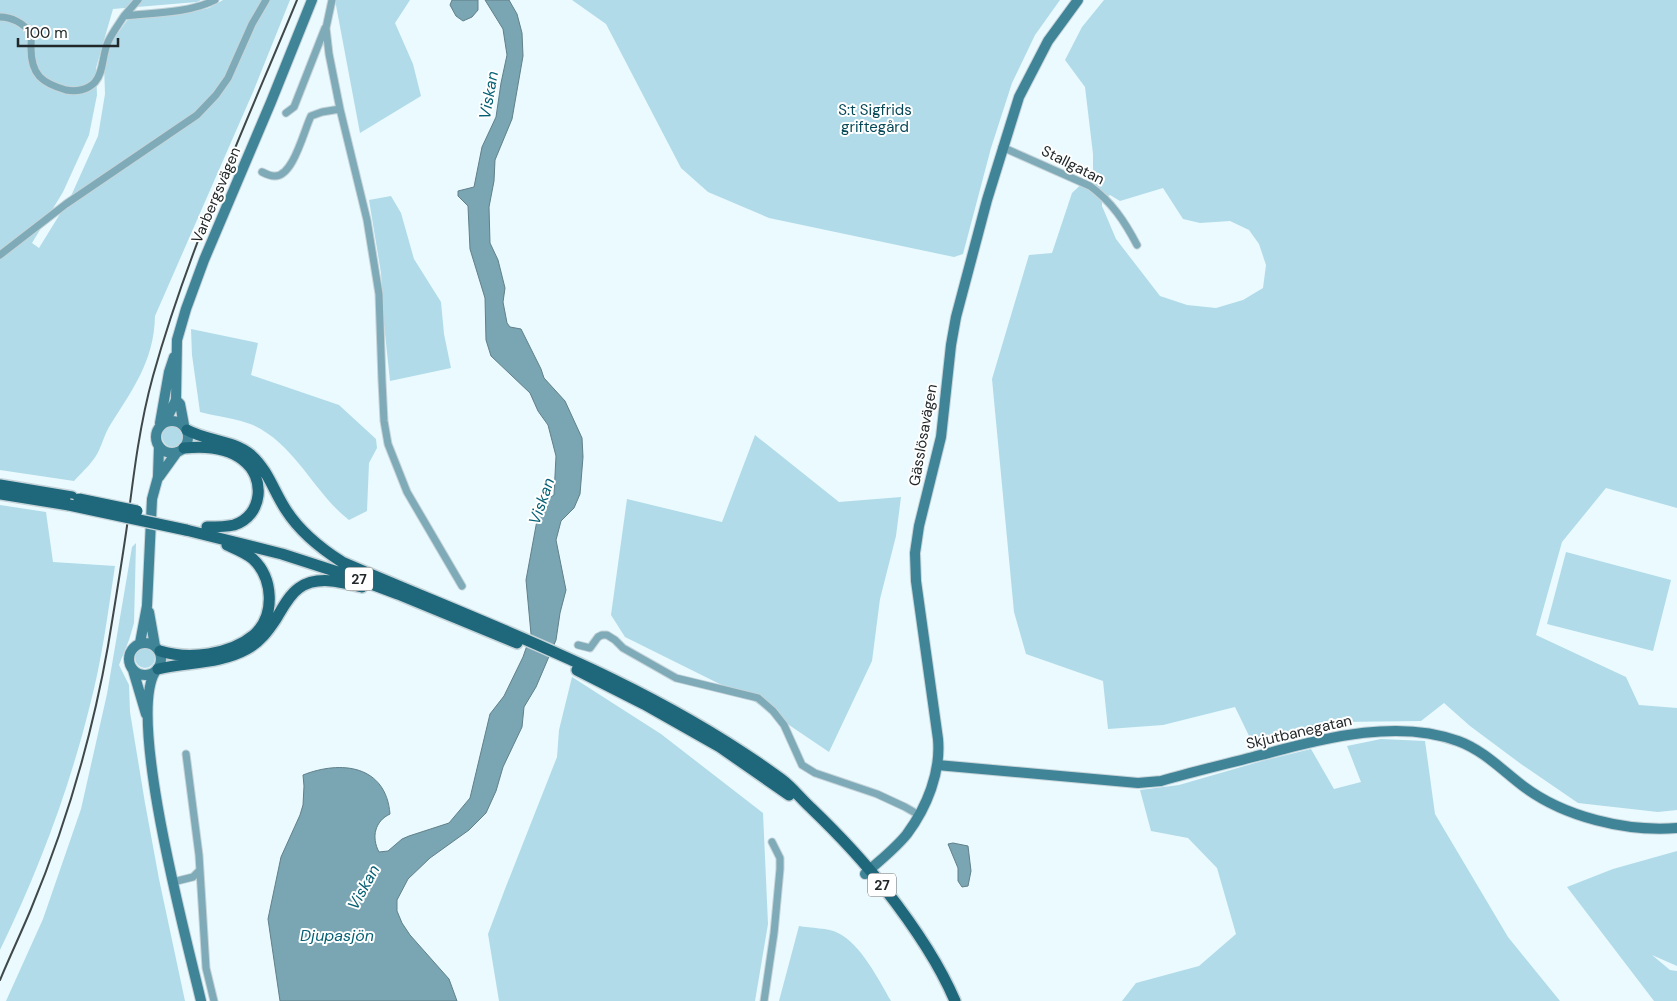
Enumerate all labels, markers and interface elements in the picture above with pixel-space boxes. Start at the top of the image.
scale bar [18,15,118,47]
text: 100 m [25,23,68,43]
water label: Viskan [474,69,503,121]
park label: S:t Sigfrids griftegård [838,100,912,137]
street label: Stallgatan [1038,141,1108,189]
street label: Varbergsvägen [187,144,245,246]
street label: Gässlösavägen [904,382,942,488]
water label: Viskan [524,475,559,528]
road number: 27 [345,568,373,590]
street label: Skjutbanegatan [1244,710,1354,754]
water label: Viskan [343,861,384,914]
road number: 27 [868,874,896,896]
water label: Djupasjön [300,925,374,946]

